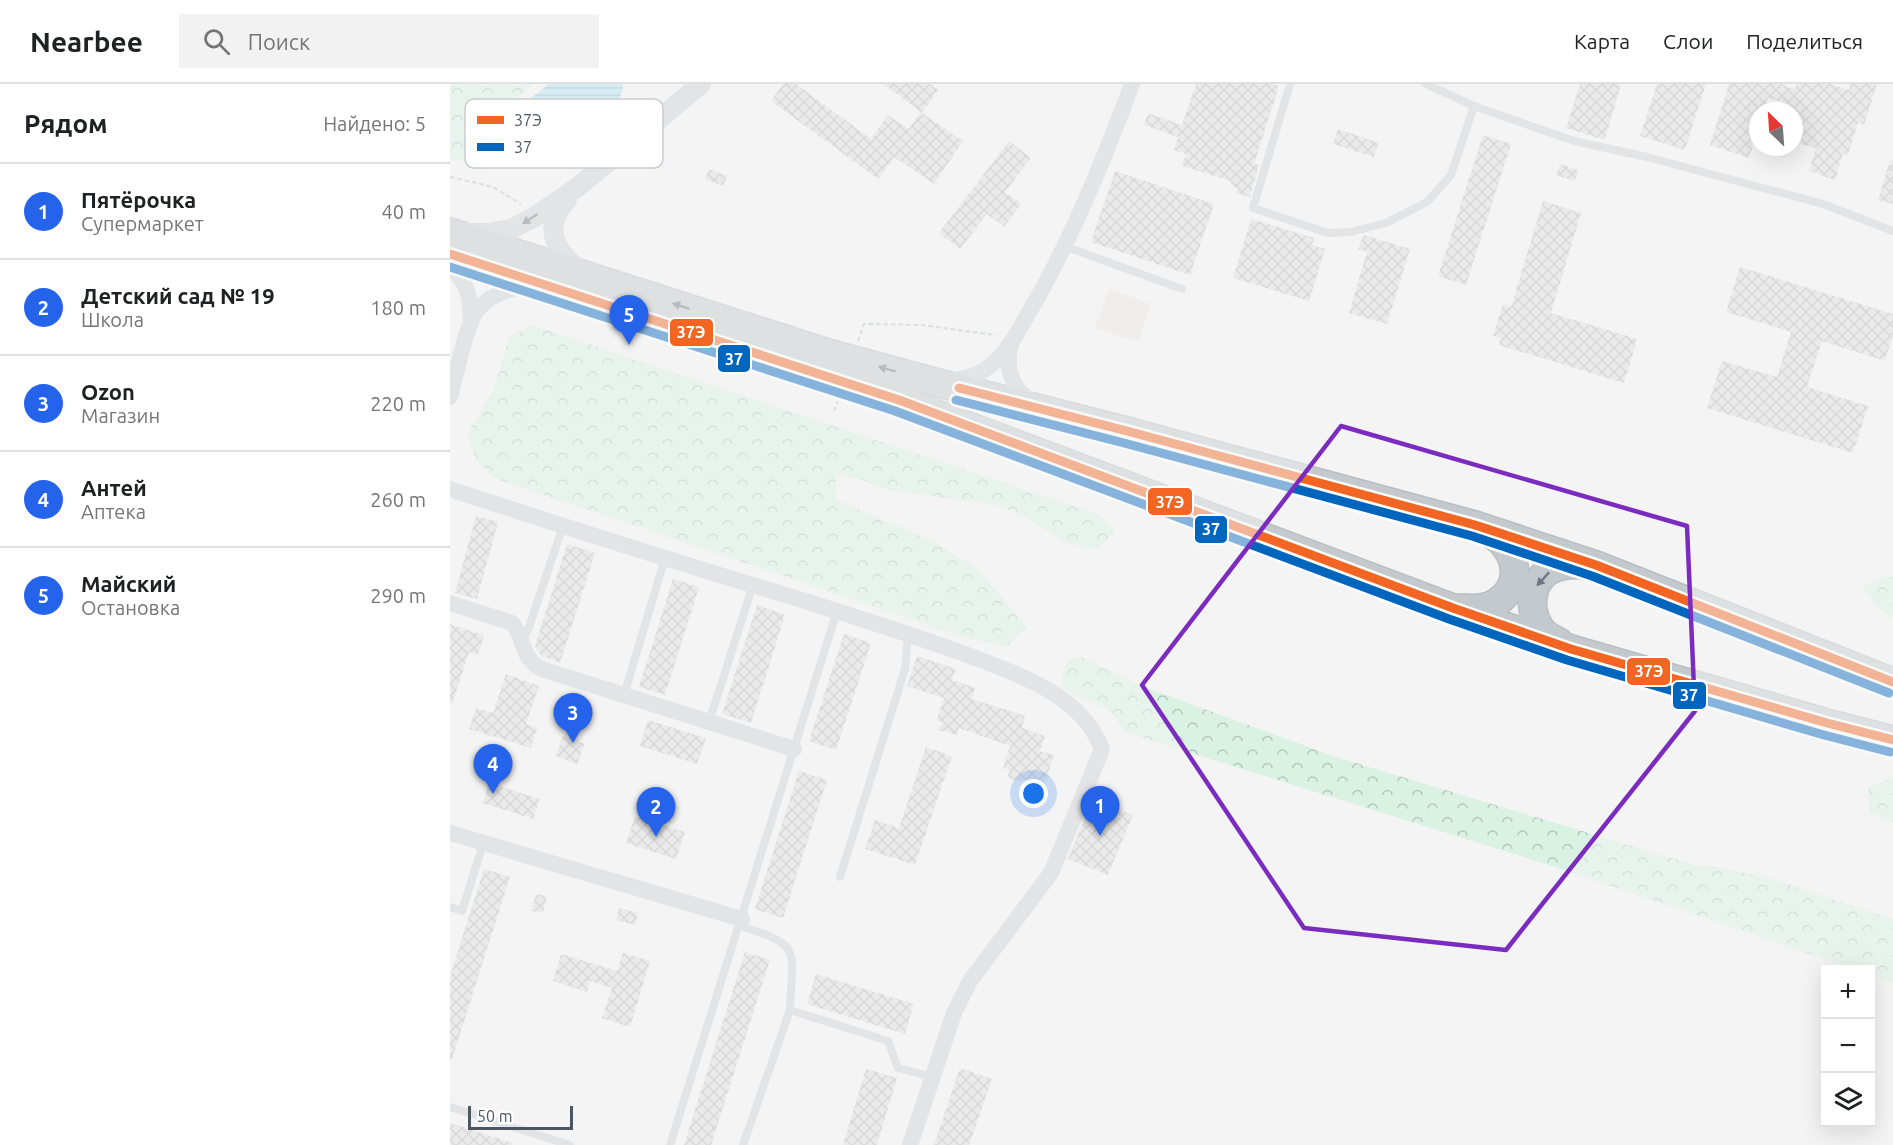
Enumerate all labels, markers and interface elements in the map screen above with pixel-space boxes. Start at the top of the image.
search box [179,14,599,68]
icon: search [200,25,233,58]
text: Nearbee [30,26,143,57]
text: Поиск [248,29,310,54]
text: Карта [1574,29,1630,53]
text: Слои [1663,29,1713,53]
text: Поделиться [1746,29,1863,53]
legend [465,99,663,168]
north arrow [1749,102,1803,156]
text: Рядом [24,109,108,138]
text: 37Э [514,111,542,129]
text: Найдено: 5 [323,112,426,135]
text: 37 [514,138,532,156]
text: Пятёрочка [81,187,196,212]
text: 1 [38,200,49,223]
text: 40 m [382,200,426,223]
text: Супермаркет [81,212,204,235]
one-way arrow [522,213,538,224]
text: Детский сад № 19 [81,283,275,308]
text: 2 [38,296,49,319]
text: 180 m [370,296,426,319]
pin: 5 [610,296,648,345]
one-way arrow [672,301,690,310]
text: Школа [81,308,144,331]
line badge: 37Э [669,318,714,347]
text: 37Э [677,323,705,341]
line badge: 37 [717,344,751,373]
text: 37 [725,350,743,368]
one-way arrow [878,364,897,374]
text: Ozon [81,379,135,404]
text: 3 [38,392,49,415]
text: 220 m [370,392,426,415]
text: Магазин [81,404,160,427]
text: Антей [81,475,147,500]
line badge: 37Э [1147,487,1193,516]
text: 4 [38,488,49,511]
text: 260 m [370,488,426,511]
text: 37Э [1156,493,1184,511]
text: Аптека [81,500,146,523]
line badge: 37 [1194,515,1228,544]
text: 37 [1202,520,1220,538]
text: Майский [81,571,176,596]
one-way arrow [1536,572,1550,587]
text: 5 [38,584,49,607]
text: 290 m [370,584,426,607]
text: Остановка [81,596,180,619]
line badge: 37Э [1626,657,1671,686]
text: 37Э [1635,662,1663,680]
line badge: 37 [1672,681,1707,710]
text: 37 [1680,686,1698,704]
pin: 3 [554,694,592,743]
pin: 4 [474,744,513,794]
your location [1019,779,1048,808]
pin: 1 [1080,786,1120,836]
pin: 2 [636,788,676,837]
map controls [1821,965,1875,1127]
button: + [1821,965,1875,1019]
button: − [1821,1019,1875,1073]
button: layers [1821,1073,1875,1127]
scale bar [468,1103,573,1130]
text: 50 m [477,1107,513,1125]

